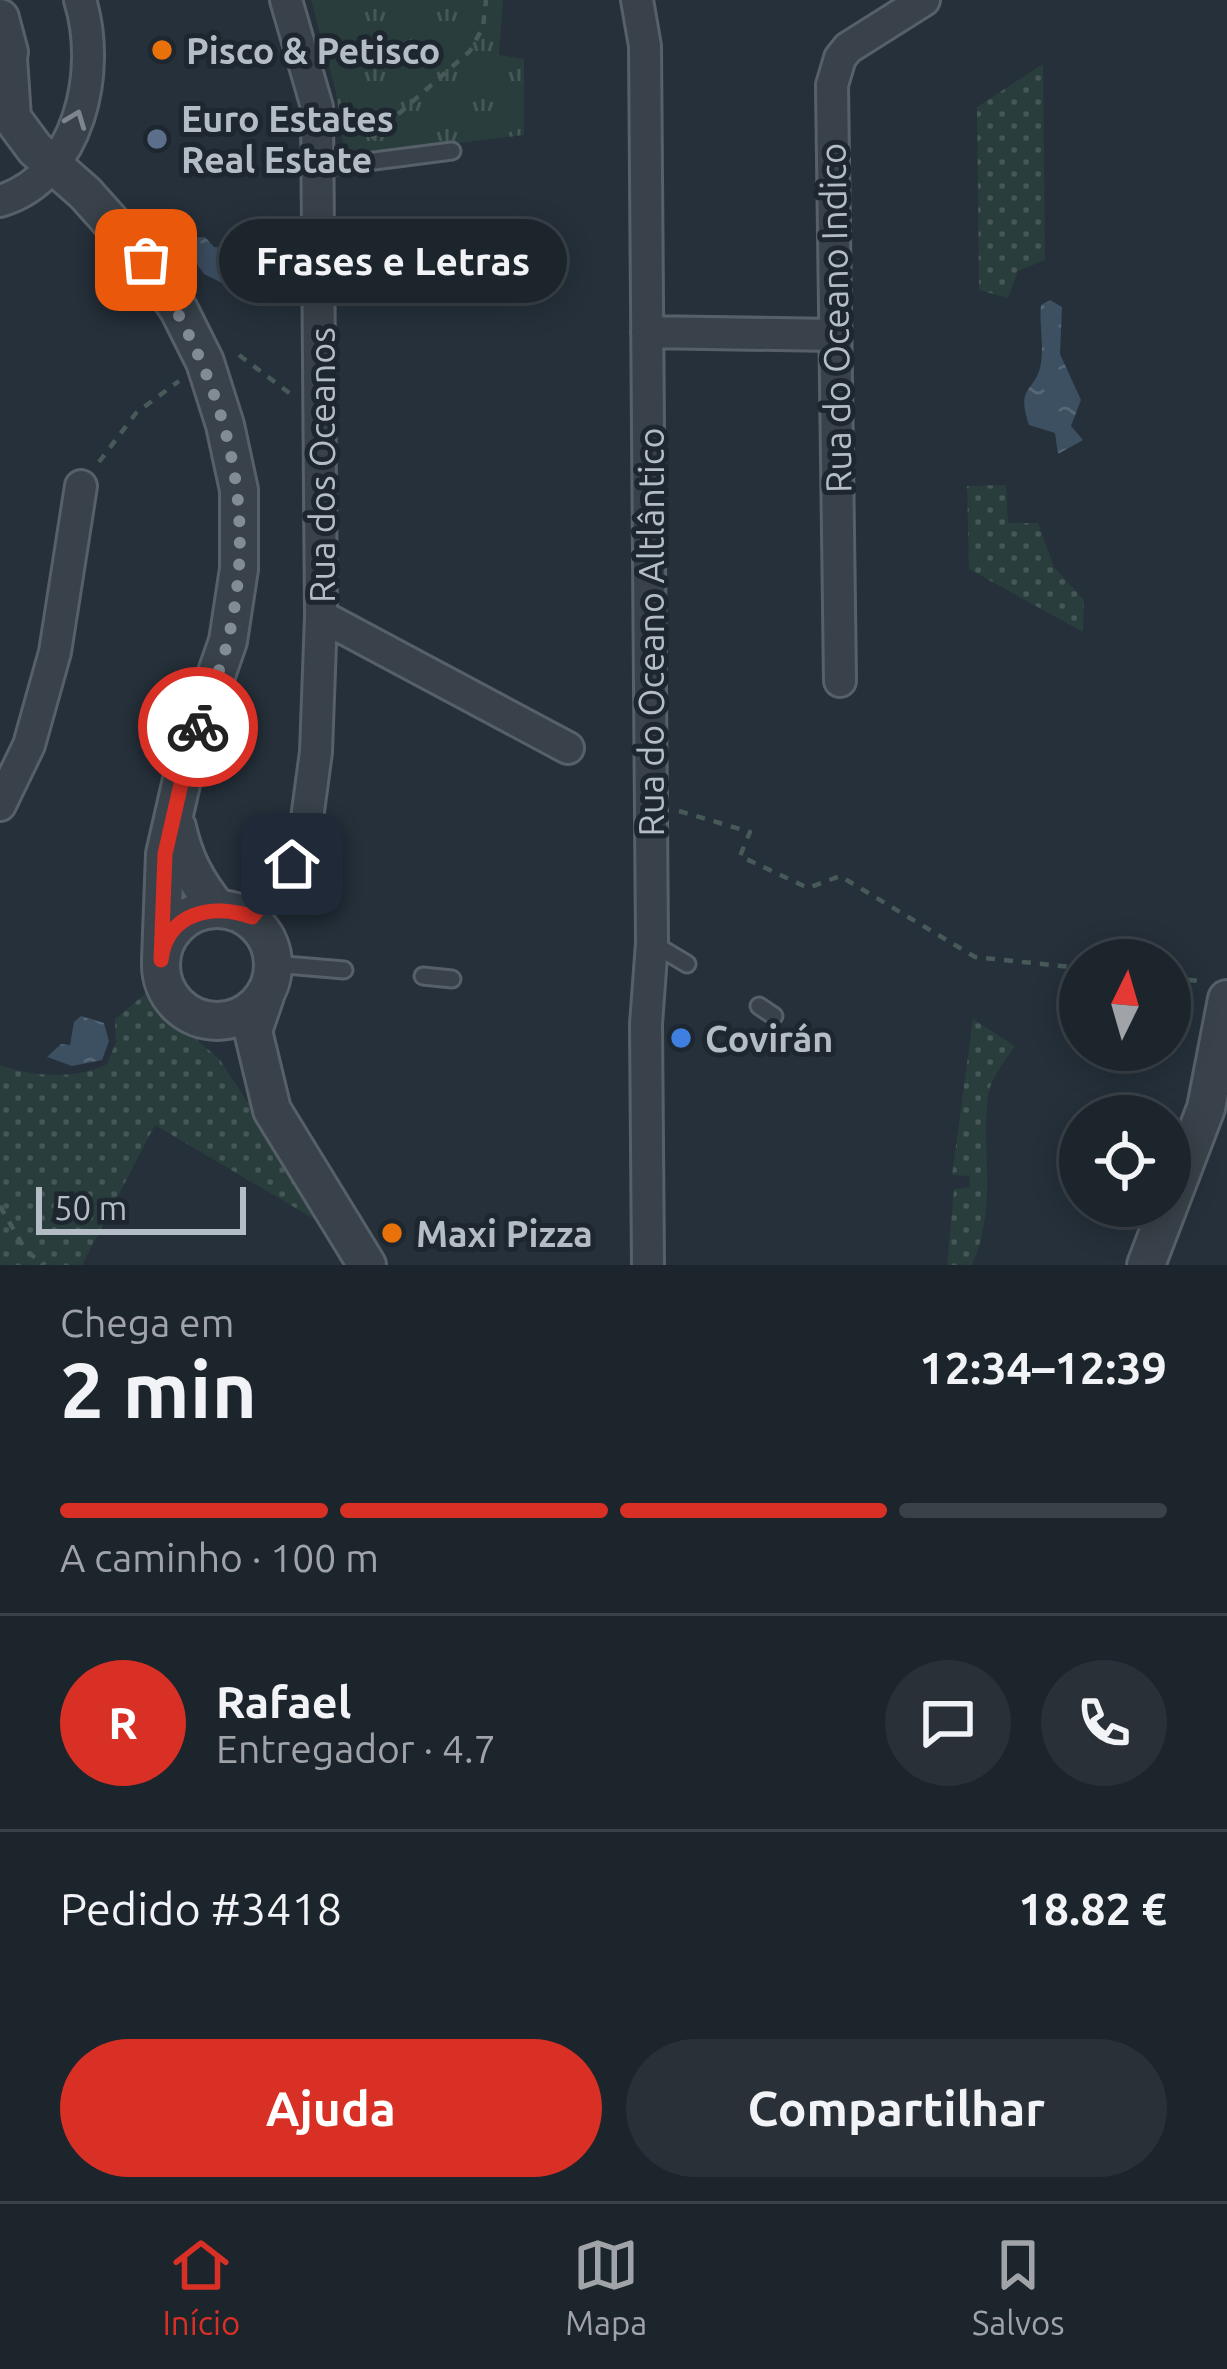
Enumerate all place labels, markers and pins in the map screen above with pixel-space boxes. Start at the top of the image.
place label: Pisco & Petisco [186,30,441,71]
marker: Pisco & Petisco [149,37,175,63]
place label: Euro Estates Real Estate [181,98,394,180]
marker: Euro Estates Real Estate [144,126,170,152]
pin [95,209,197,311]
callout: Frases e Letras [218,218,566,302]
pin [241,813,343,915]
place label: Covirán [705,1018,833,1059]
marker: Covirán [668,1025,694,1051]
place label: Maxi Pizza [416,1213,593,1254]
marker: Maxi Pizza [379,1220,405,1246]

